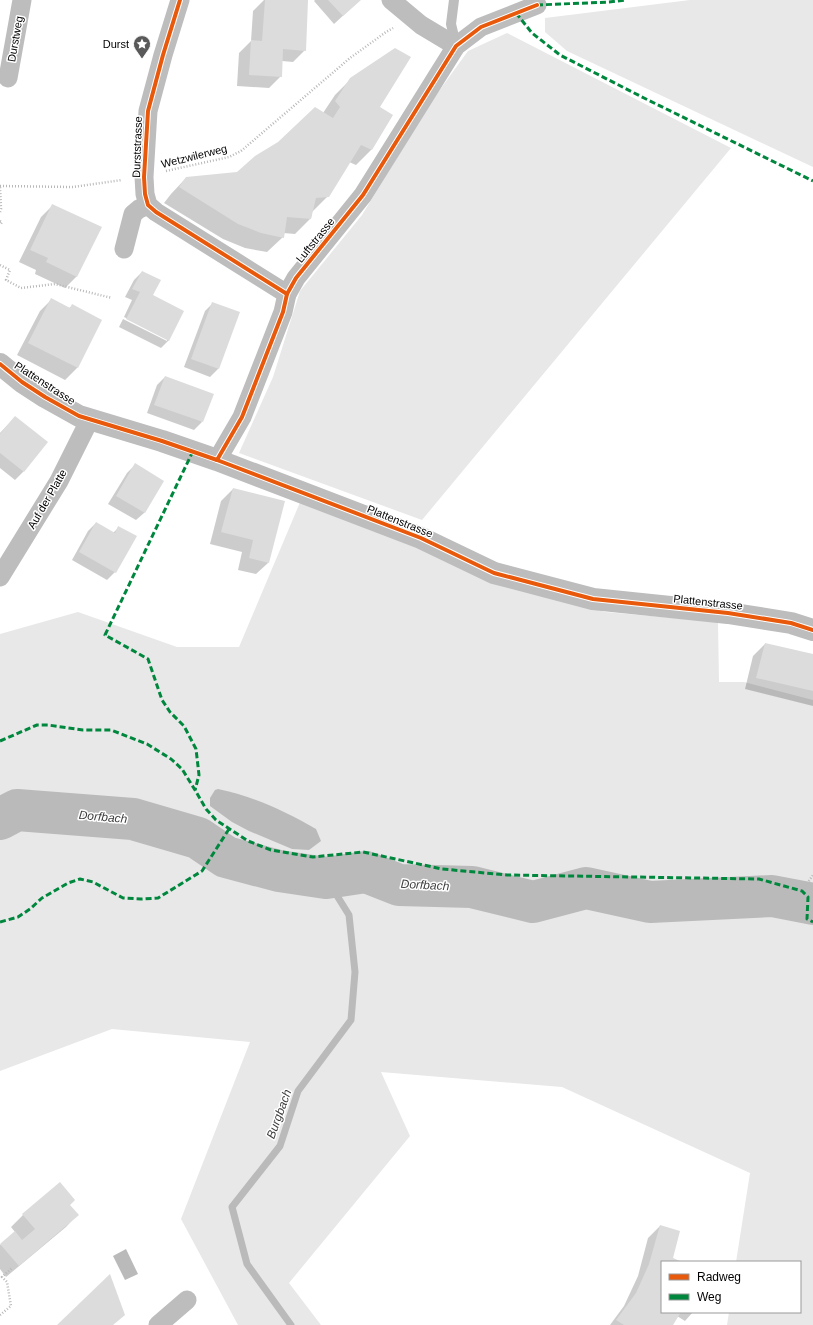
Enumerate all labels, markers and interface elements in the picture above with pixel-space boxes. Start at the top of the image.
street label: Durstweg [5,15,25,63]
place icon: Durst [132,34,152,59]
place label: Durst [103,38,129,50]
street label: Durststrasse [130,116,144,178]
street label: Wetzwilerweg [160,142,228,170]
street label: Luftstrasse [293,215,337,265]
street label: Plattenstrasse [13,359,77,407]
street label: Auf der Platte [25,467,69,531]
street label: Plattenstrasse [365,502,435,540]
street label: Plattenstrasse [673,592,743,612]
water label: Dorfbach [78,808,128,826]
water label: Dorfbach [400,877,450,893]
water label: Burgbach [264,1087,294,1141]
legend [661,1261,801,1313]
text: Radweg [697,1270,741,1284]
text: Weg [697,1290,721,1304]

